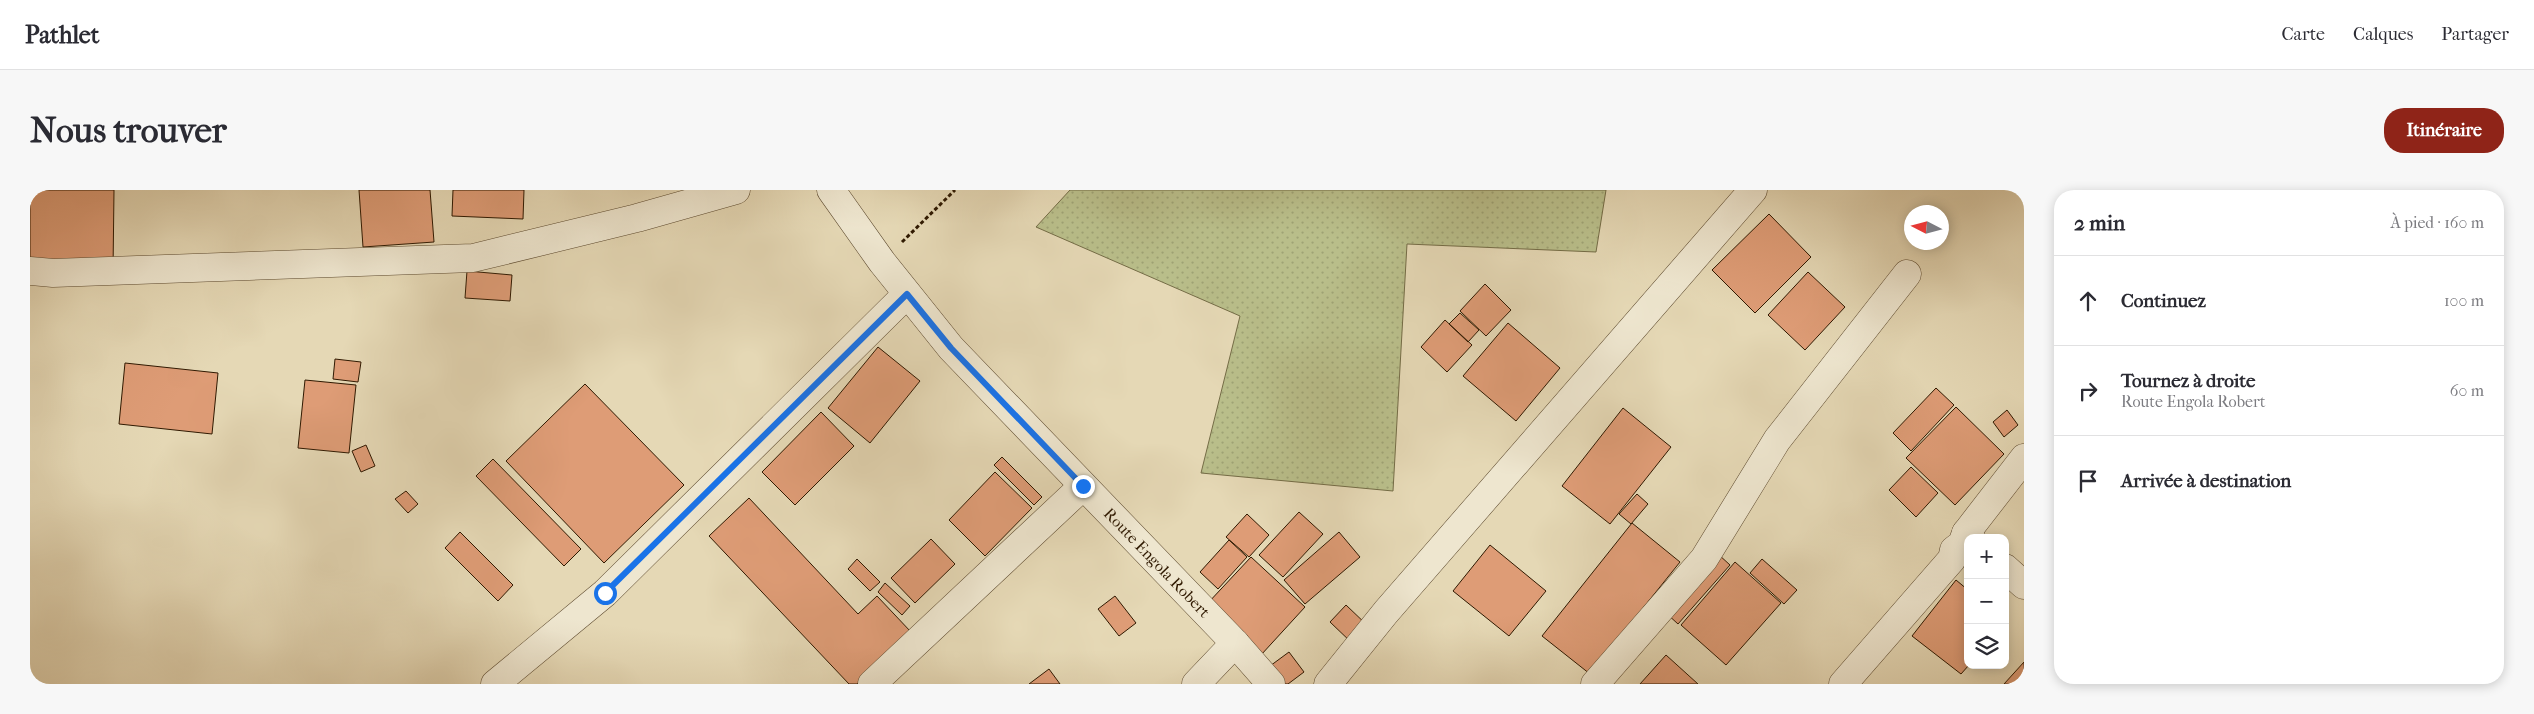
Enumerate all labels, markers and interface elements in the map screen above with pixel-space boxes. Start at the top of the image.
text: Pathlet [25,21,99,49]
text: Carte [2282,24,2325,45]
text: Calques [2353,24,2413,45]
text: Partager [2441,24,2509,45]
button: Itinéraire [2384,108,2504,153]
text: Nous trouver [30,110,227,151]
north arrow [1904,205,1949,250]
text: 2 min [2074,211,2125,235]
text: À pied · 160 m [2390,213,2484,232]
icon: ahead [2074,287,2102,315]
text: Continuez [2121,290,2206,312]
text: 100 m [2444,291,2484,310]
text: Tournez à droite [2121,370,2255,392]
icon: right [2074,377,2102,405]
text: 60 m [2450,381,2484,400]
text: Route Engola Robert [2121,392,2266,411]
icon: arrive [2074,467,2102,495]
text: Arrivée à destination [2121,470,2291,492]
route end [1072,475,1095,498]
street label: Route Engola Robert [1100,504,1215,621]
map controls [1964,534,2009,669]
button: + [1964,534,2009,579]
button: − [1964,579,2009,624]
route start [594,582,617,605]
button: layers [1964,624,2009,669]

